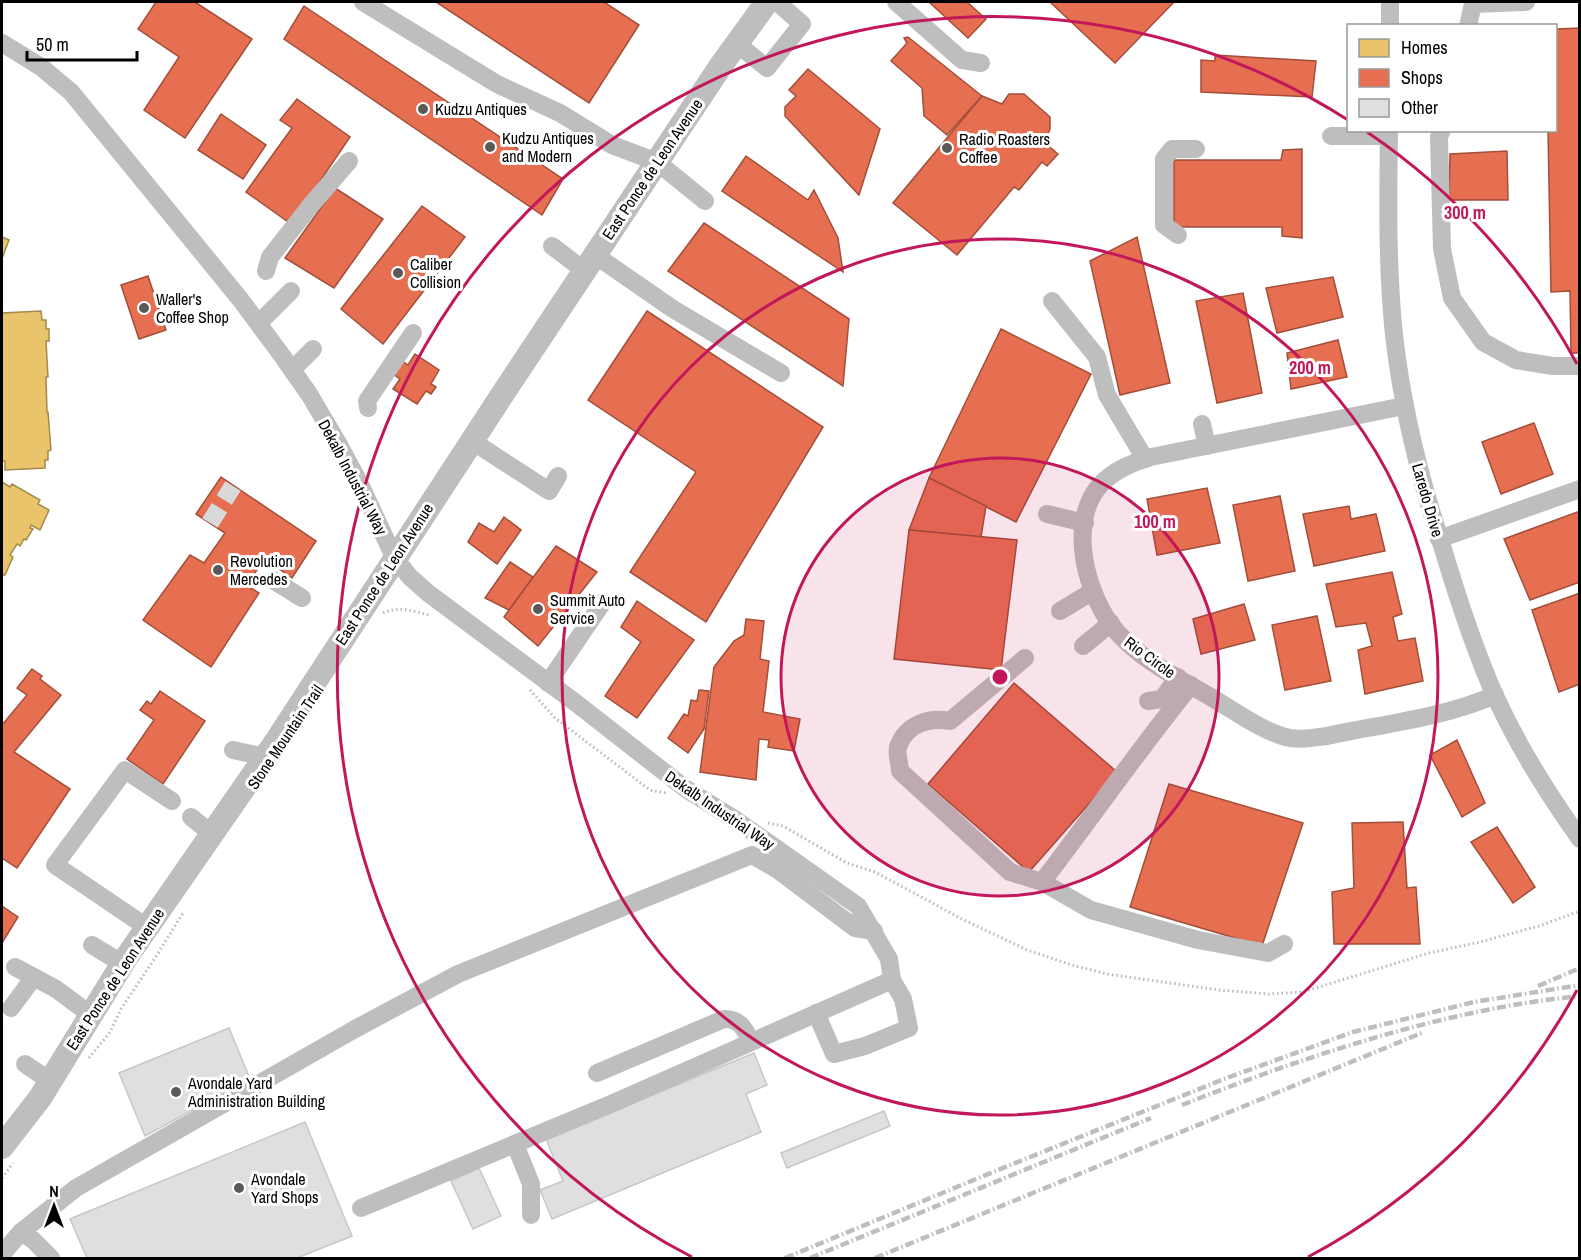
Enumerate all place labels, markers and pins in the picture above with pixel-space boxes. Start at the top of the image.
place label: Kudzu Antiques [435,98,527,120]
marker: Kudzu Antiques [416,102,430,116]
place label: Kudzu Antiques and Modern [502,127,594,167]
place label: Radio Roasters Coffee [959,128,1050,168]
marker: Kudzu Antiques and Modern [483,140,497,154]
marker: Radio Roasters Coffee [940,141,954,155]
place label: Caliber Collision [410,253,461,293]
marker: Caliber Collision [391,266,405,280]
place label: Waller's Coffee Shop [156,288,229,328]
marker: Waller's Coffee Shop [137,301,151,315]
place label: Revolution Mercedes [230,550,293,590]
marker: Revolution Mercedes [211,563,225,577]
place label: Summit Auto Service [550,589,625,629]
marker: Summit Auto Service [531,602,545,616]
centre of rings [990,667,1010,687]
place label: Avondale Yard Administration Building [187,1072,326,1112]
marker: Avondale Yard Administration Building [169,1085,183,1099]
place label: Avondale Yard Shops [250,1168,319,1208]
marker: Avondale Yard Shops [232,1181,246,1195]

